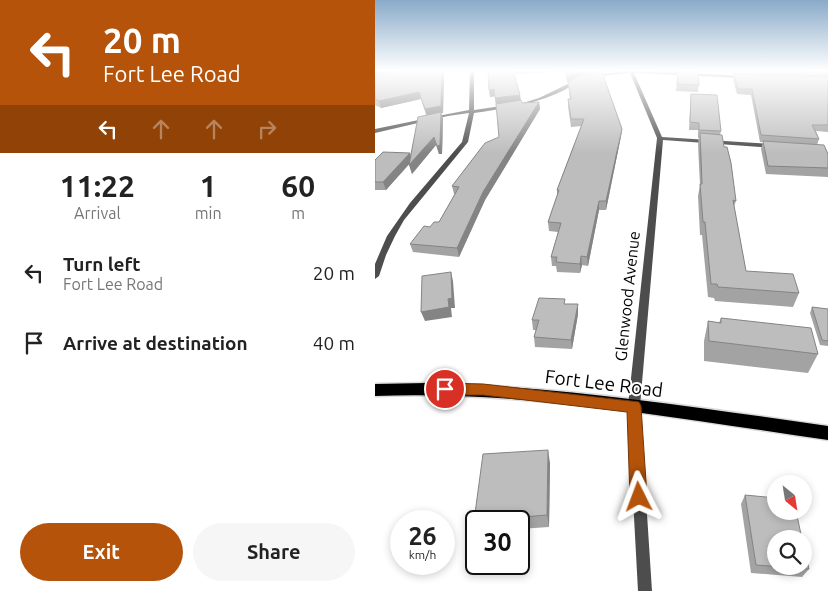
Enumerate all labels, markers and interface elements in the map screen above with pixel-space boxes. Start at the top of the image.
icon: left [20,20,85,85]
text: 20 m [103,20,181,60]
text: Fort Lee Road [103,61,241,86]
icon: left [94,115,122,143]
icon: ahead [147,115,175,143]
icon: ahead [200,115,228,143]
icon: right [253,115,281,143]
text: 11:22 [60,169,135,203]
text: 1 [200,169,217,203]
text: 60 [281,169,315,203]
text: Arrival [74,204,121,222]
text: min [195,204,222,222]
text: m [291,204,305,222]
street label: Glenwood Avenue [611,230,643,362]
text: Turn left [63,253,141,275]
icon: left [20,259,48,287]
text: 20 m [313,262,355,284]
text: Fort Lee Road [63,275,163,293]
icon: arrive [20,329,48,357]
text: Arrive at destination [63,332,248,354]
text: 40 m [313,332,355,354]
street label: Fort Lee Road [544,365,664,401]
pin [424,368,466,410]
icon: arrive [431,375,459,403]
position arrow [612,470,664,522]
north arrow [767,475,813,520]
map controls [767,475,812,575]
speed limit sign: 30 [465,510,530,575]
text: 26 [408,522,437,550]
button: Exit [20,523,183,581]
button: Share [193,523,355,581]
button: search [767,530,812,575]
text: km/h [409,548,436,561]

